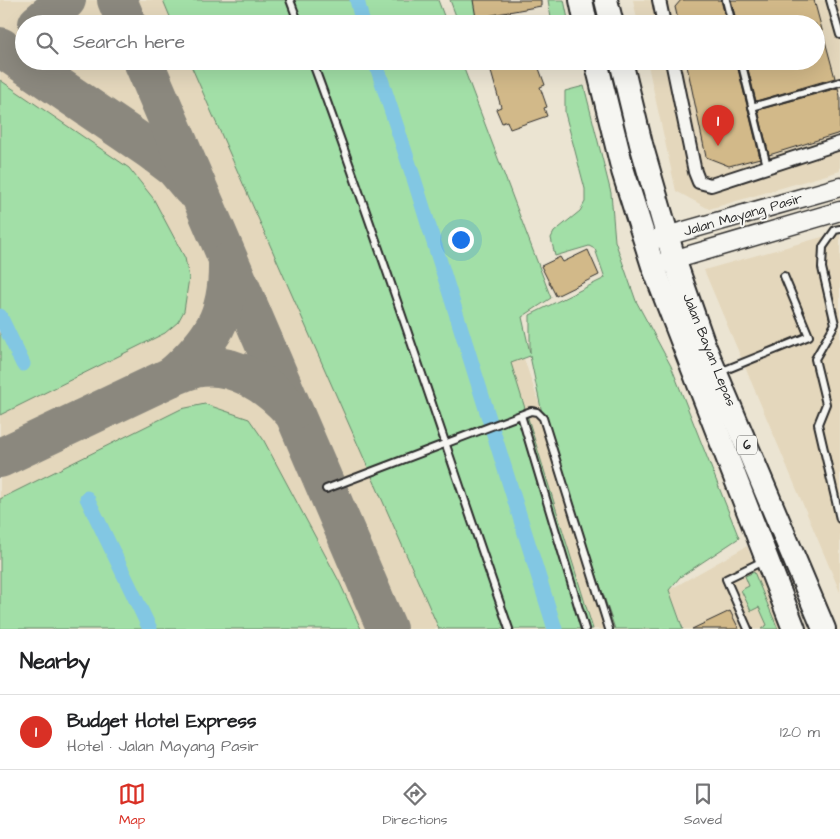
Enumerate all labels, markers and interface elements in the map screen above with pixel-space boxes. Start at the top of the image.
search box [15,15,825,70]
icon: search [33,29,61,57]
text: Search here [73,29,185,56]
pin: 1 [702,105,734,146]
street label: Jalan Mayang Pasir [681,188,805,242]
your location [448,227,474,253]
street label: Jalan Bayan Lepas [677,291,741,409]
road number: 6 [737,436,757,454]
text: Nearby [20,647,90,676]
text: Budget Hotel Express [67,708,257,735]
text: 1 [35,721,37,743]
text: 120 m [780,721,820,743]
text: Hotel · Jalan Mayang Pasir [67,735,259,757]
tab: Map [118,780,146,830]
tab: Directions [382,780,447,830]
tab: Saved [684,780,722,830]

